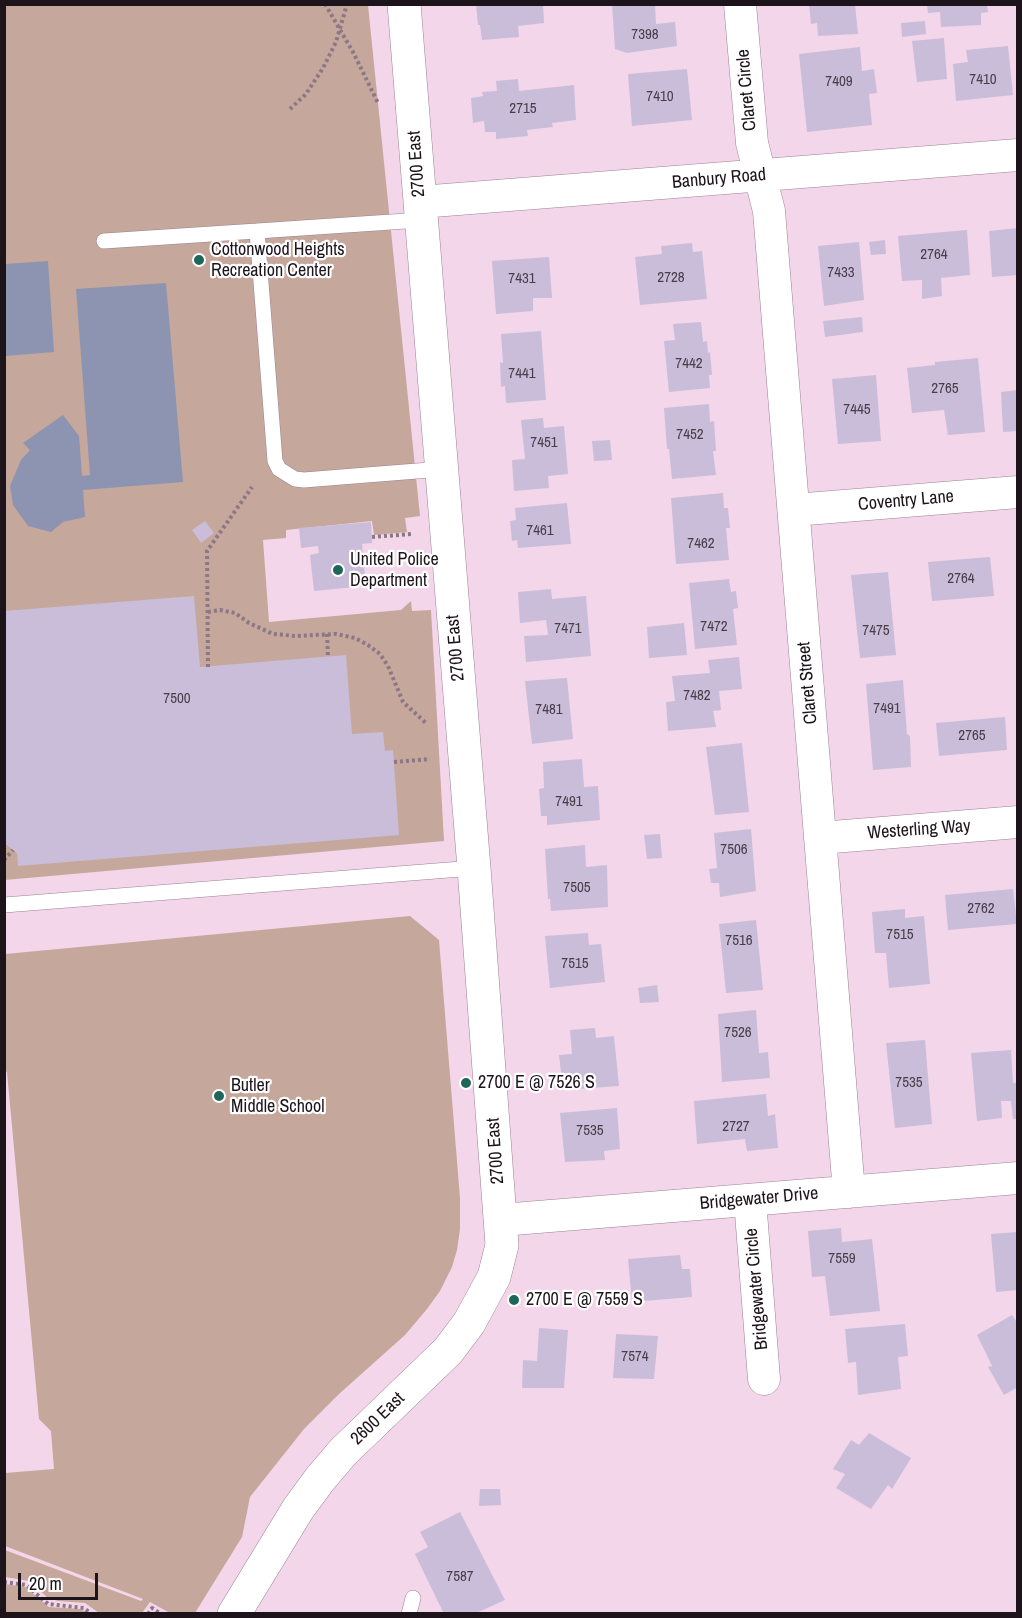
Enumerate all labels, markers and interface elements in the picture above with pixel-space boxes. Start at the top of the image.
house number: 7398 [631,26,659,44]
street label: Claret Circle [733,48,761,132]
house number: 7410 [969,71,997,89]
house number: 7409 [825,73,853,91]
house number: 7410 [646,88,674,106]
house number: 2715 [509,100,537,118]
street label: 2700 East [404,130,430,198]
street label: Banbury Road [671,164,767,194]
place label: Cottonwood Heights Recreation Center [211,239,345,282]
house number: 2764 [920,246,948,264]
marker: Cottonwood Heights Recreation Center [192,253,206,267]
house number: 7433 [827,264,855,282]
house number: 2728 [657,269,685,287]
house number: 7431 [508,270,536,288]
house number: 7442 [675,355,703,373]
house number: 7441 [508,365,536,383]
house number: 2765 [931,380,959,398]
house number: 7445 [843,401,871,419]
house number: 7452 [676,426,704,444]
house number: 7451 [530,434,558,452]
street label: Coventry Lane [857,486,955,516]
house number: 7461 [526,522,554,540]
house number: 7462 [687,535,715,553]
place label: United Police Department [350,549,439,592]
marker: United Police Department [331,563,345,577]
house number: 2764 [947,570,975,588]
street label: 2700 East [442,614,470,682]
house number: 7472 [700,618,728,636]
house number: 7471 [554,620,582,638]
house number: 7475 [862,622,890,640]
street label: Claret Street [794,641,822,725]
house number: 7482 [683,687,711,705]
house number: 7500 [163,690,191,708]
house number: 7491 [873,700,901,718]
house number: 7481 [535,701,563,719]
house number: 2765 [958,727,986,745]
house number: 7491 [555,793,583,811]
street label: Westerling Way [867,816,971,844]
house number: 7506 [720,841,748,859]
house number: 7505 [563,879,591,897]
house number: 2762 [967,900,995,918]
house number: 7515 [886,926,914,944]
house number: 7516 [725,932,753,950]
house number: 7515 [561,955,589,973]
house number: 7526 [724,1024,752,1042]
place label: 2700 E @ 7526 S [478,1072,595,1094]
house number: 7535 [895,1074,923,1092]
place label: Butler Middle School [231,1075,325,1118]
marker: 2700 E @ 7526 S [459,1076,473,1090]
marker: Butler Middle School [212,1089,226,1103]
street label: 2700 East [483,1117,509,1185]
house number: 2727 [722,1118,750,1136]
house number: 7535 [576,1122,604,1140]
street label: Bridgewater Drive [699,1183,819,1215]
street label: Bridgewater Circle [741,1227,773,1351]
house number: 7559 [828,1250,856,1268]
place label: 2700 E @ 7559 S [526,1289,643,1311]
marker: 2700 E @ 7559 S [507,1293,521,1307]
house number: 7574 [621,1348,649,1366]
street label: 2600 East [347,1388,409,1450]
scale bar [21,1561,100,1599]
house number: 7587 [446,1568,474,1586]
text: 20 m [29,1571,62,1596]

